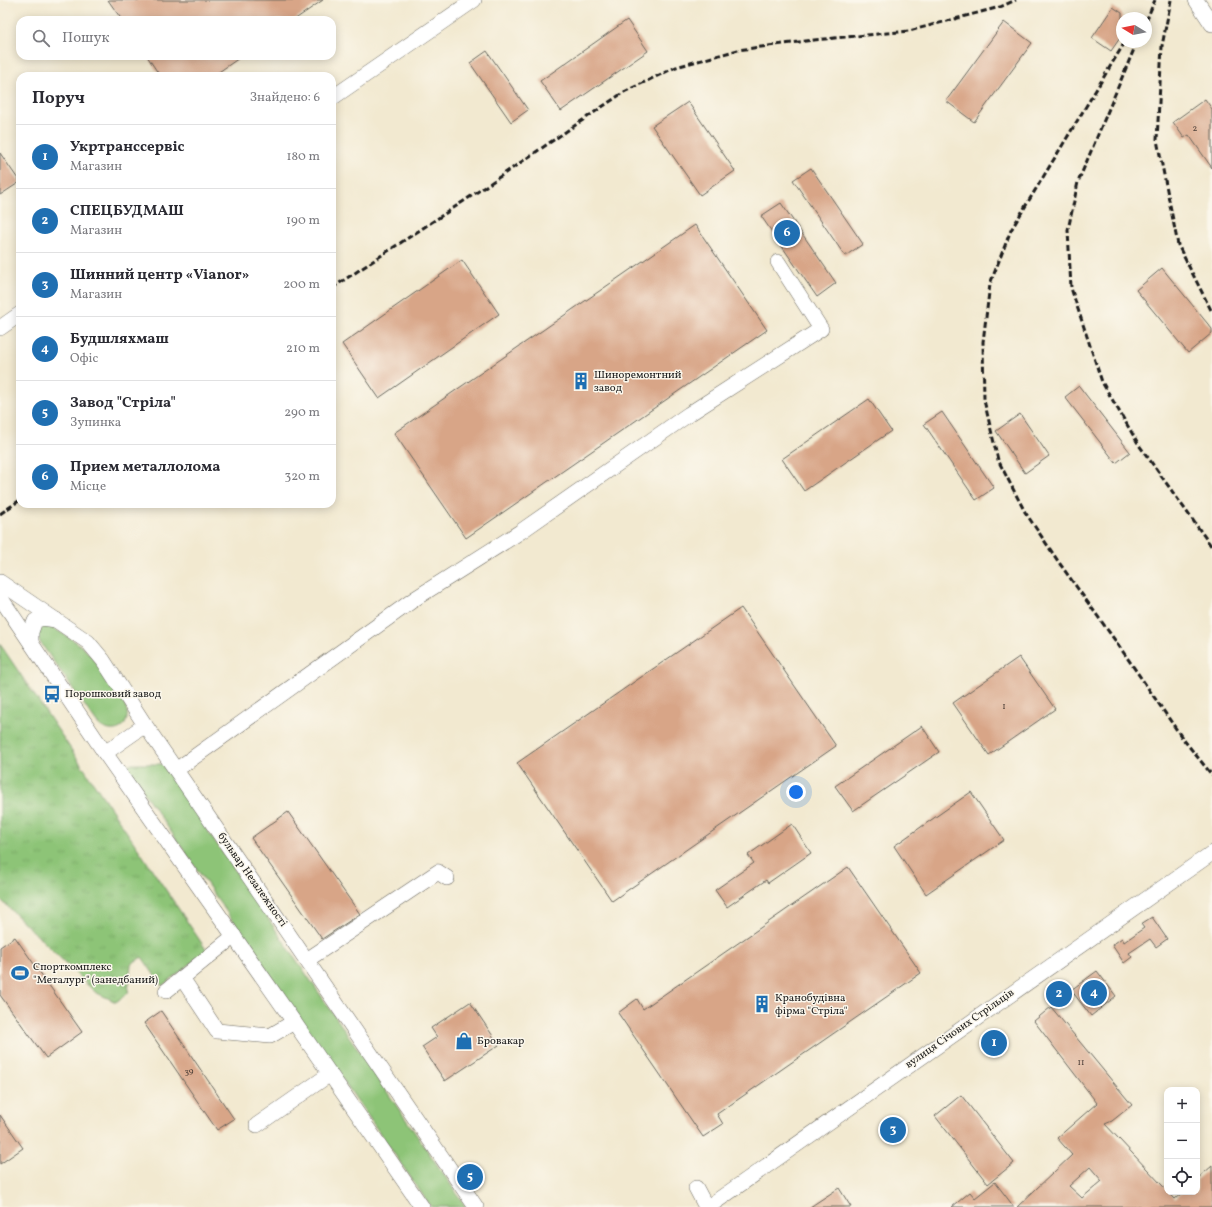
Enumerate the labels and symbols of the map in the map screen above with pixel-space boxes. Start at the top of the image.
north arrow [1116,12,1152,48]
house number: 2 [1193,122,1198,135]
pin: 6 [774,218,800,248]
place label: Шиноремонтний завод [594,368,682,396]
building icon: Шиноремонтний завод [571,371,591,391]
bus stop icon: Порошковий завод [42,684,62,704]
place label: Порошковий завод [65,687,162,702]
house number: 1 [1002,700,1006,713]
your location [786,782,806,802]
street label: бульвар Незалежності [214,830,290,930]
place label: Спорткомплекс "Металург" (занедбаний) [33,960,158,988]
sports icon: Спорткомплекс "Металург" (занедбаний) [10,963,30,983]
pin: 4 [1081,978,1107,1008]
pin: 2 [1046,979,1072,1009]
street label: вулиця Січових Стрільців [903,985,1018,1072]
place label: Кранобудівна фірма "Стріла" [775,991,848,1019]
building icon: Кранобудівна фірма "Стріла" [752,994,772,1014]
pin: 1 [981,1028,1007,1058]
shop icon: Бровакар [454,1031,474,1051]
place label: Бровакар [477,1034,524,1049]
house number: 11 [1078,1056,1084,1069]
house number: 39 [184,1065,194,1078]
pin: 3 [880,1115,906,1145]
pin: 5 [457,1162,483,1192]

